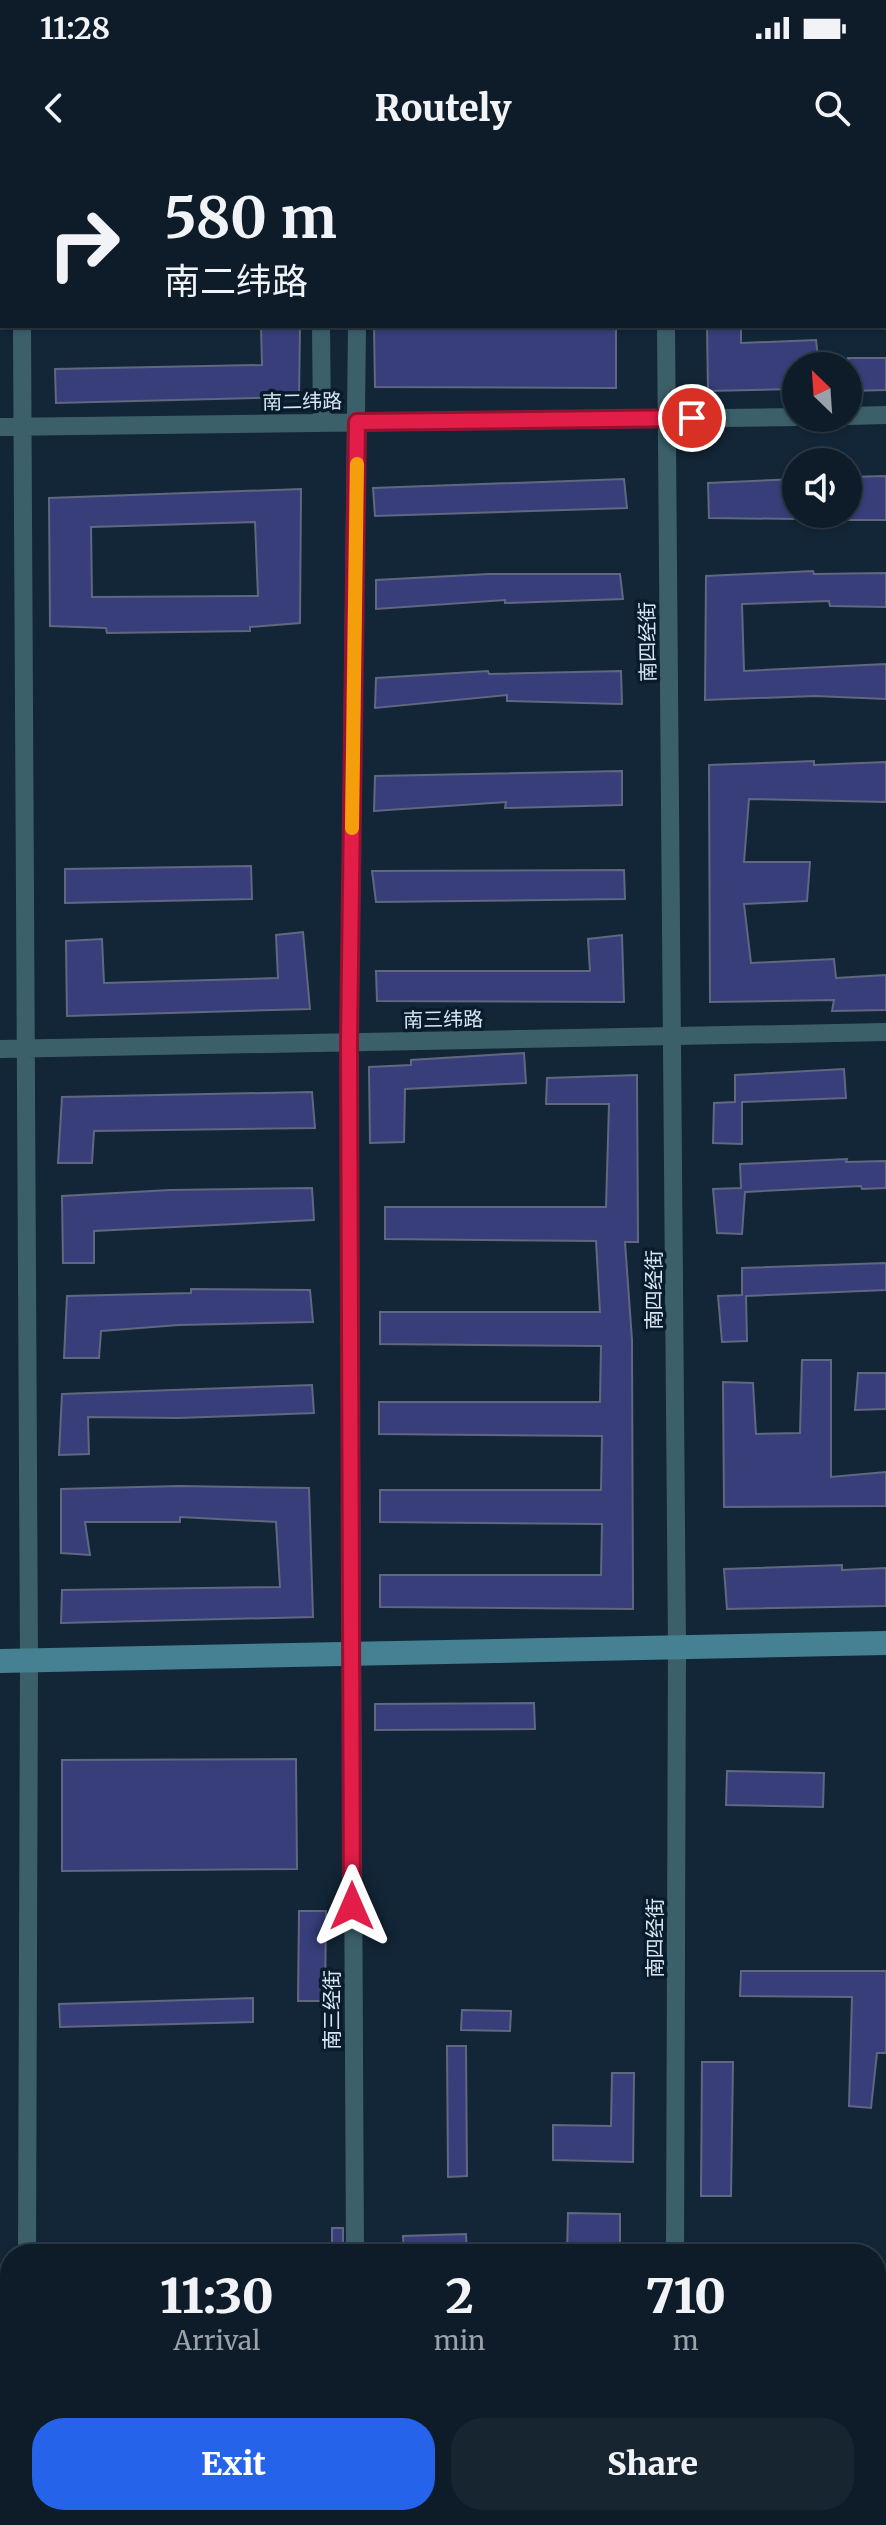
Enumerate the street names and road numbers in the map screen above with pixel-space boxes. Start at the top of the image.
street label: 南二纬路 [262,388,342,414]
street label: 南四经街 [634,602,660,682]
street label: 南三纬路 [403,1006,483,1032]
street label: 南四经街 [641,1250,666,1330]
street label: 南四经街 [642,1898,667,1978]
street label: 南三经街 [319,1970,344,2050]

